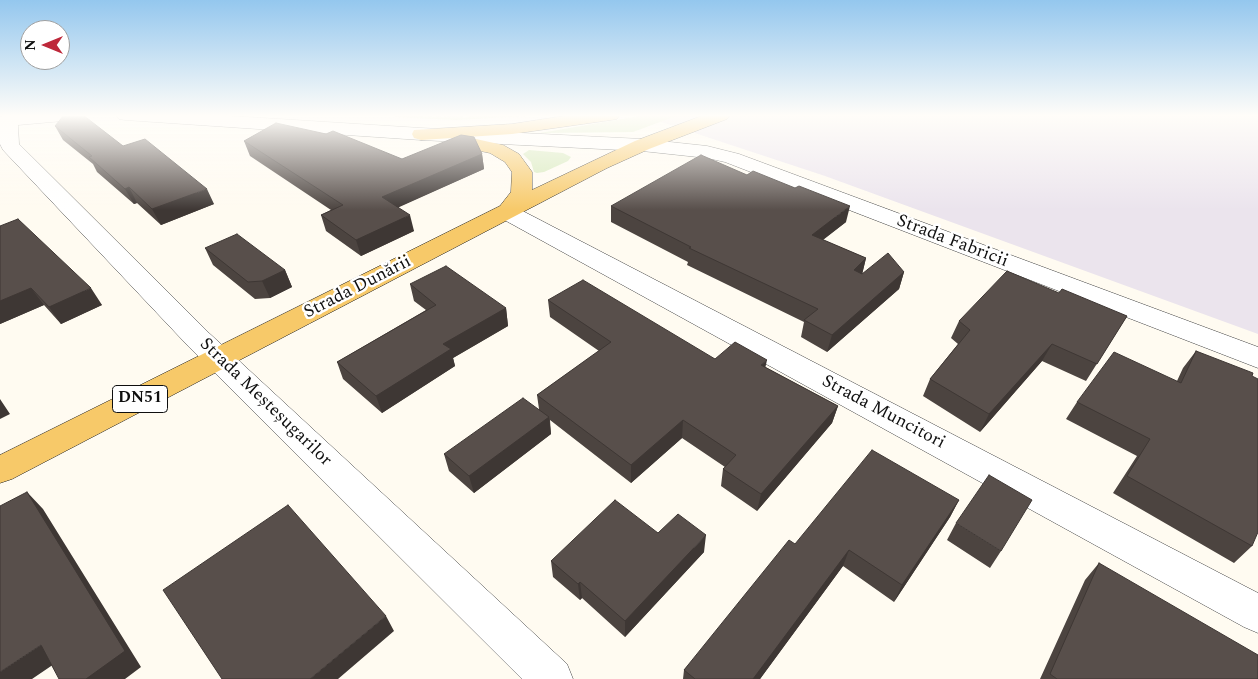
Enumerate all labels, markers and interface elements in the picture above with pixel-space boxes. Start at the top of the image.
north arrow [20,20,70,70]
text: N [20,39,41,51]
street label: Strada Fabricii [893,211,1011,273]
street label: Strada Dunării [301,252,415,324]
street label: Strada Meșteșugarilor [194,334,336,472]
street label: Strada Muncitori [818,371,948,455]
road number: DN51 [112,386,168,412]

